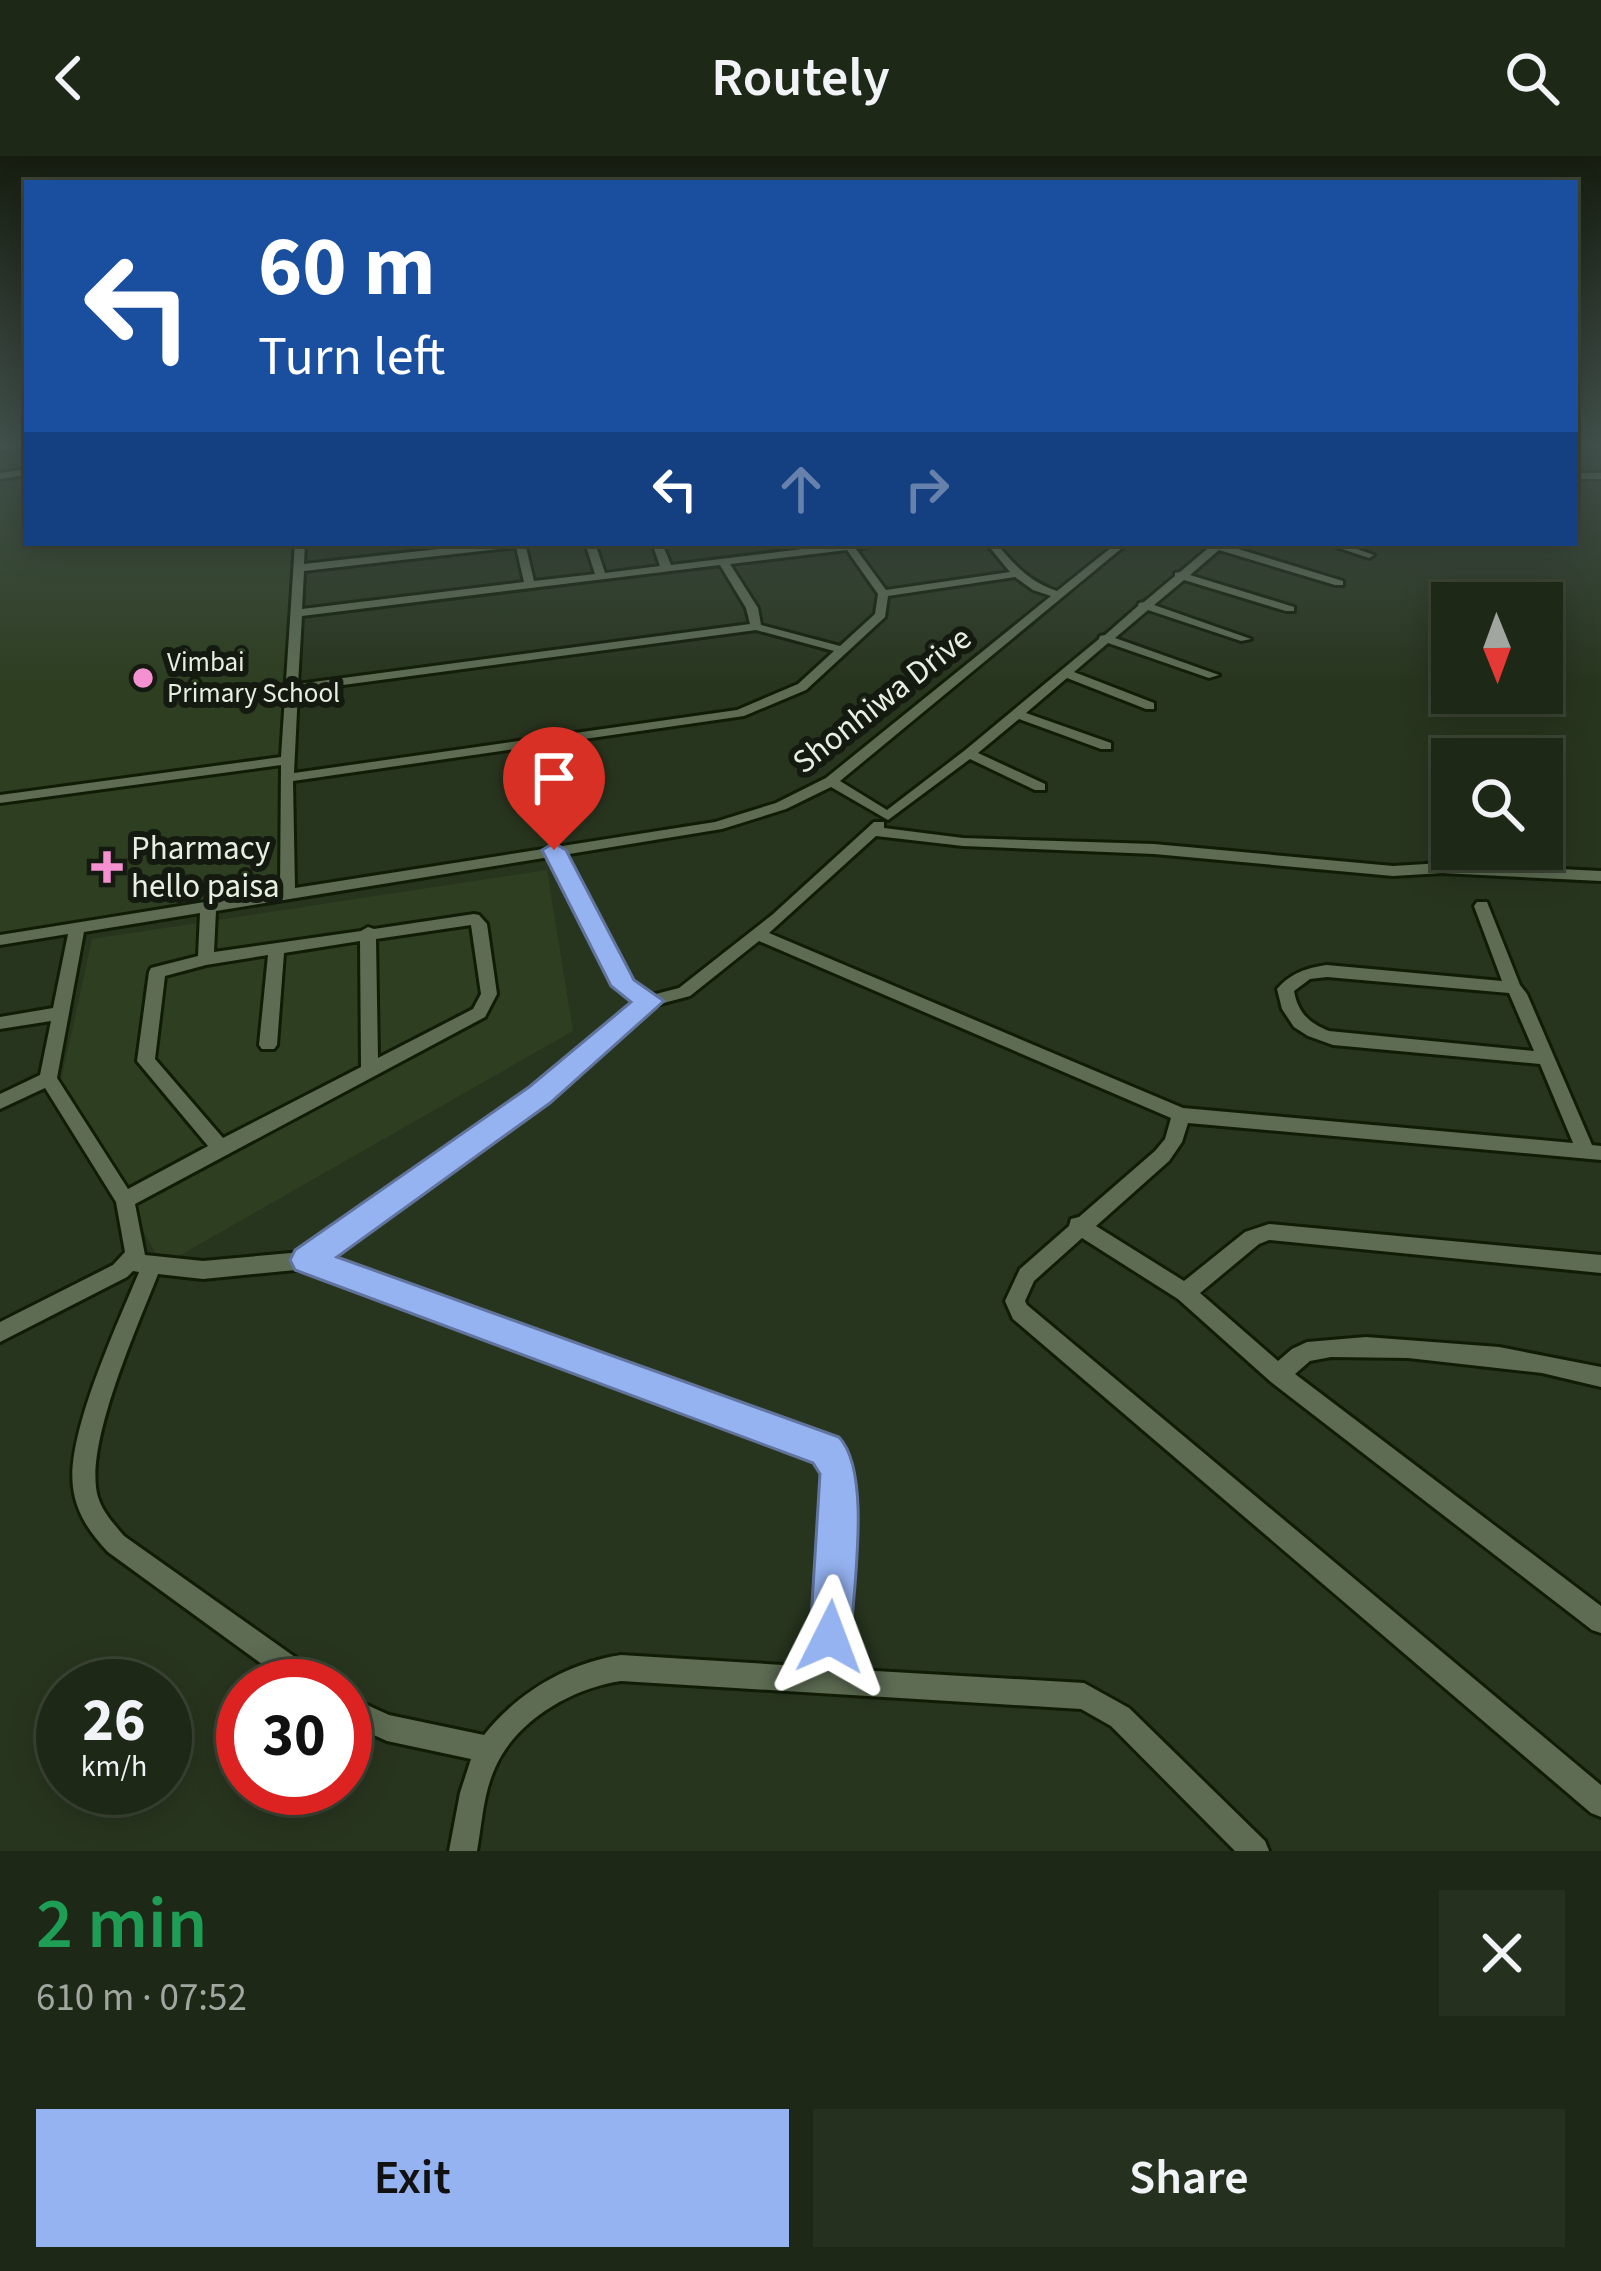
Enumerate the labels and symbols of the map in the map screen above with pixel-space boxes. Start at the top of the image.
north arrow [1431,582,1563,714]
street label: Shonhiwa Drive [783,615,981,785]
place label: Vimbai Primary School [167,643,340,713]
marker: Vimbai Primary School [130,665,156,691]
pin [503,727,605,850]
place label: Pharmacy hello paisa [131,825,280,910]
marker: Pharmacy hello paisa [94,854,120,880]
position arrow [767,1574,893,1700]
speed limit sign: 30 [216,1659,372,1815]

